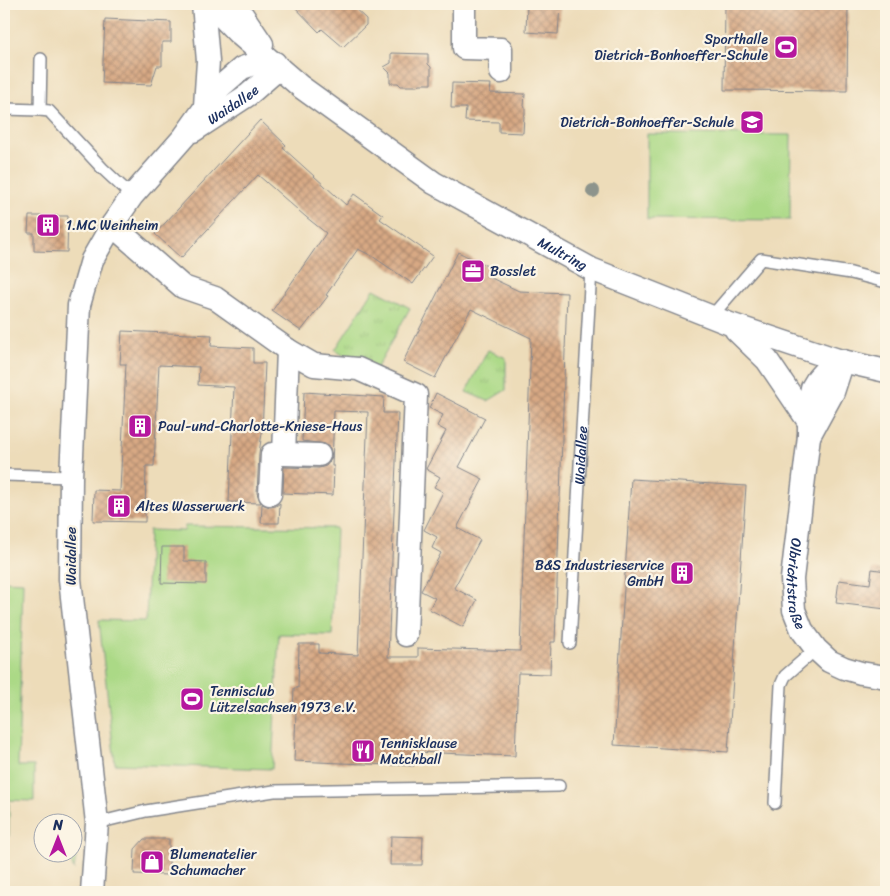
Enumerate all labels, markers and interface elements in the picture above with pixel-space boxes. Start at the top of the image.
place label: Sporthalle Dietrich-Bonhoeffer-Schule [594,27,768,68]
sports icon: Sporthalle Dietrich-Bonhoeffer-Schule [773,34,799,60]
street label: Waidallee [202,78,265,131]
school or university icon: Dietrich-Bonhoeffer-Schule [739,109,765,135]
place label: Dietrich-Bonhoeffer-Schule [560,110,734,135]
building icon: 1.MC Weinheim [35,212,61,238]
place label: 1.MC Weinheim [66,213,159,238]
street label: Multring [533,230,592,277]
office icon: Bosslet [460,258,486,284]
place label: Bosslet [490,259,536,284]
building icon: Paul-und-Charlotte-Kniese-Haus [127,413,153,439]
place label: Paul-und-Charlotte-Kniese-Haus [158,414,362,439]
street label: Waidallee [566,425,595,485]
building icon: Altes Wasserwerk [106,493,132,519]
place label: Altes Wasserwerk [135,494,245,519]
street label: Waidallee [59,527,84,585]
street label: Olbrichtstraße [779,537,813,633]
place label: B&S Industrieservice GmbH [535,553,664,594]
building icon: B&S Industrieservice GmbH [669,560,695,586]
place label: Tennisclub Lützelsachsen 1973 e.V. [210,679,357,720]
sports icon: Tennisclub Lützelsachsen 1973 e.V. [179,686,205,712]
place label: Tennisklause Matchball [380,731,457,772]
restaurant icon: Tennisklause Matchball [350,738,376,764]
text: N [52,813,63,838]
north arrow [32,814,82,864]
place label: Blumenatelier Schumacher [170,842,258,883]
shop icon: Blumenatelier Schumacher [139,849,165,875]

